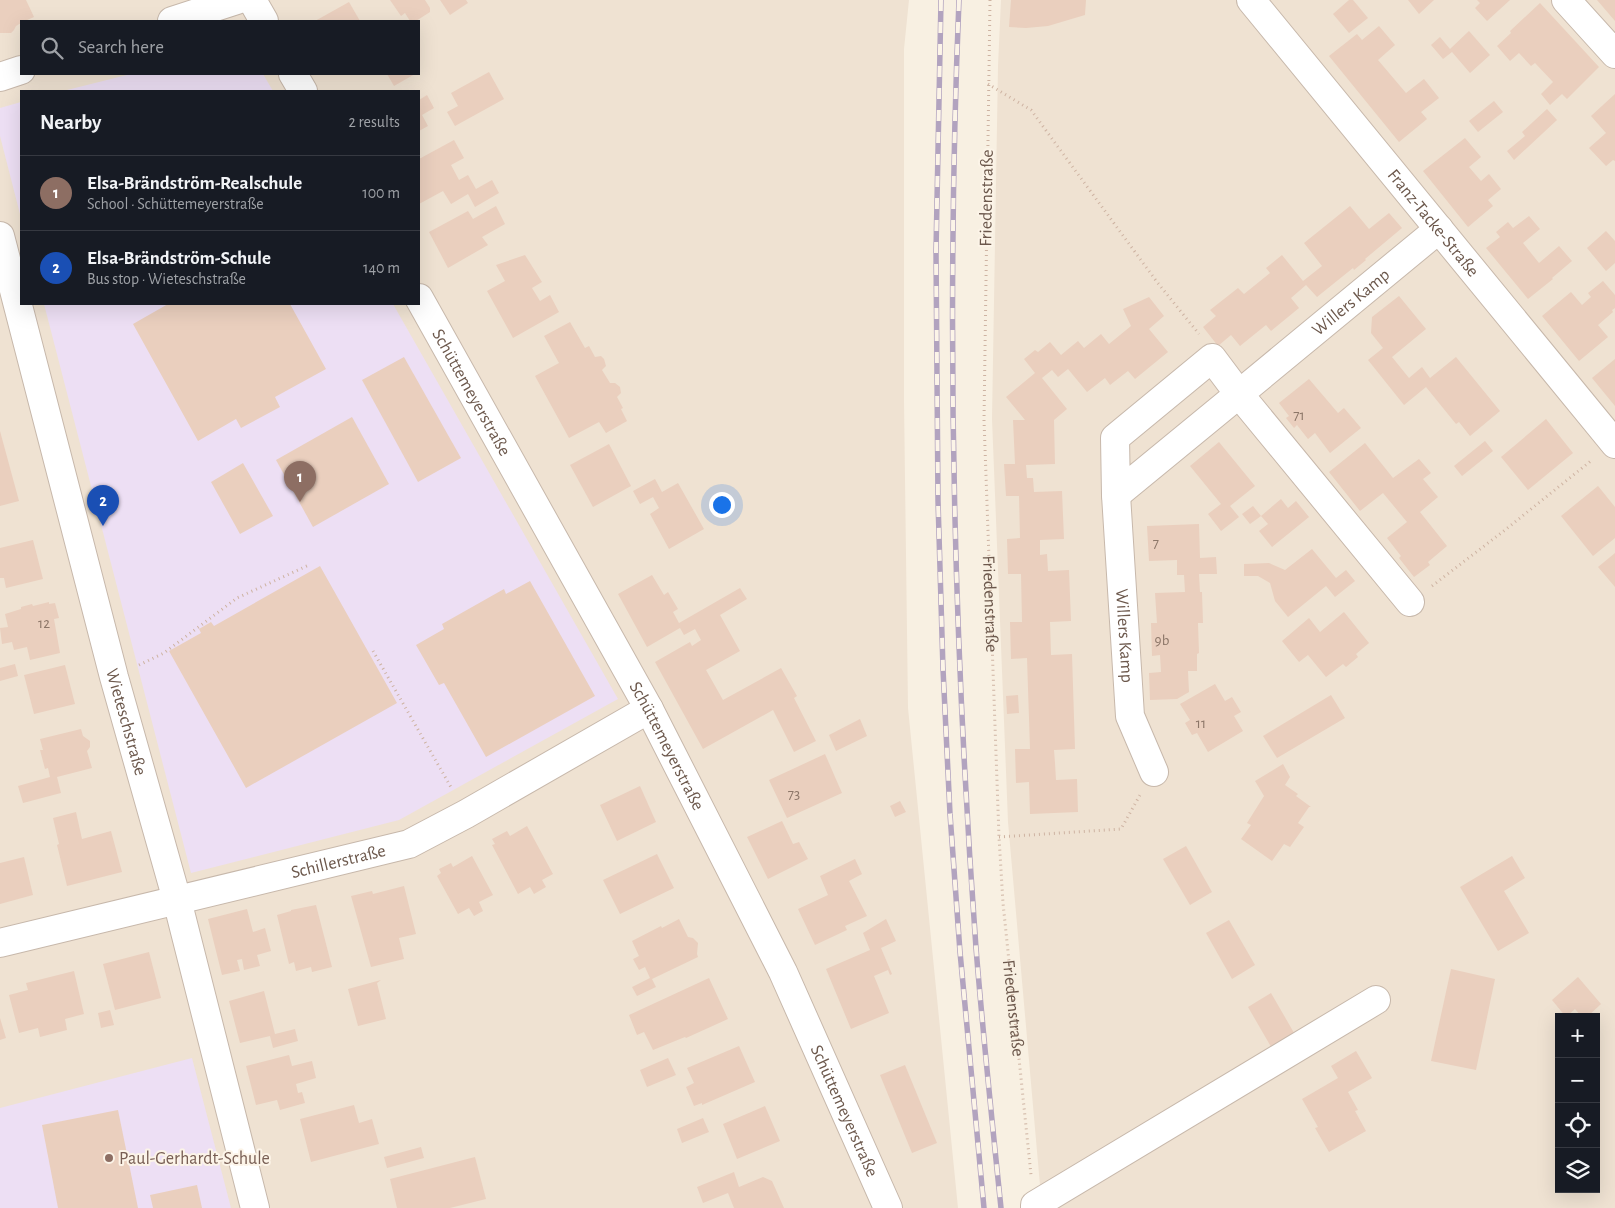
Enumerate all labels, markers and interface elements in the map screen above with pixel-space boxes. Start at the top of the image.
search box [20,20,420,75]
icon: search [38,34,66,62]
text: Search here [78,38,164,57]
text: Nearby [40,112,101,133]
text: 2 results [348,114,400,130]
street label: Friedenstraße [977,149,997,247]
street label: Franz-Tacke-Straße [1384,166,1482,281]
text: Elsa-Brändström-Realschule [87,174,302,193]
text: 1 [53,185,59,201]
text: 100 m [362,185,400,201]
text: School · Schüttemeyerstraße [87,196,264,212]
text: Elsa-Brändström-Schule [87,249,271,268]
text: 2 [52,260,60,276]
text: 140 m [363,260,400,276]
street label: Willers Kamp [1309,266,1393,340]
text: Bus stop · Wieteschstraße [87,271,246,287]
street label: Schüttemeyerstraße [428,326,513,459]
house number: 71 [1293,408,1305,423]
pin: 1 [284,461,316,502]
pin: 2 [87,485,119,526]
your location [709,492,735,518]
house number: 7 [1153,536,1159,551]
street label: Friedenstraße [979,555,1000,653]
street label: Willers Kamp [1112,588,1136,684]
house number: 12 [38,616,50,631]
house number: 9b [1155,633,1170,648]
street label: Wieteschstraße [102,667,149,778]
street label: Schüttemeyerstraße [626,679,707,813]
house number: 11 [1196,716,1206,731]
house number: 73 [788,787,800,802]
street label: Schillerstraße [289,842,387,882]
street label: Friedenstraße [999,959,1027,1057]
map controls [1555,1013,1600,1193]
button: + [1555,1013,1600,1058]
street label: Schüttemeyerstraße [807,1043,881,1180]
button: − [1555,1058,1600,1103]
button: locate [1555,1103,1600,1148]
button: layers [1555,1148,1600,1193]
place label: Paul-Gerhardt-Schule [119,1150,270,1168]
marker: Paul-Gerhardt-Schule [103,1152,115,1164]

